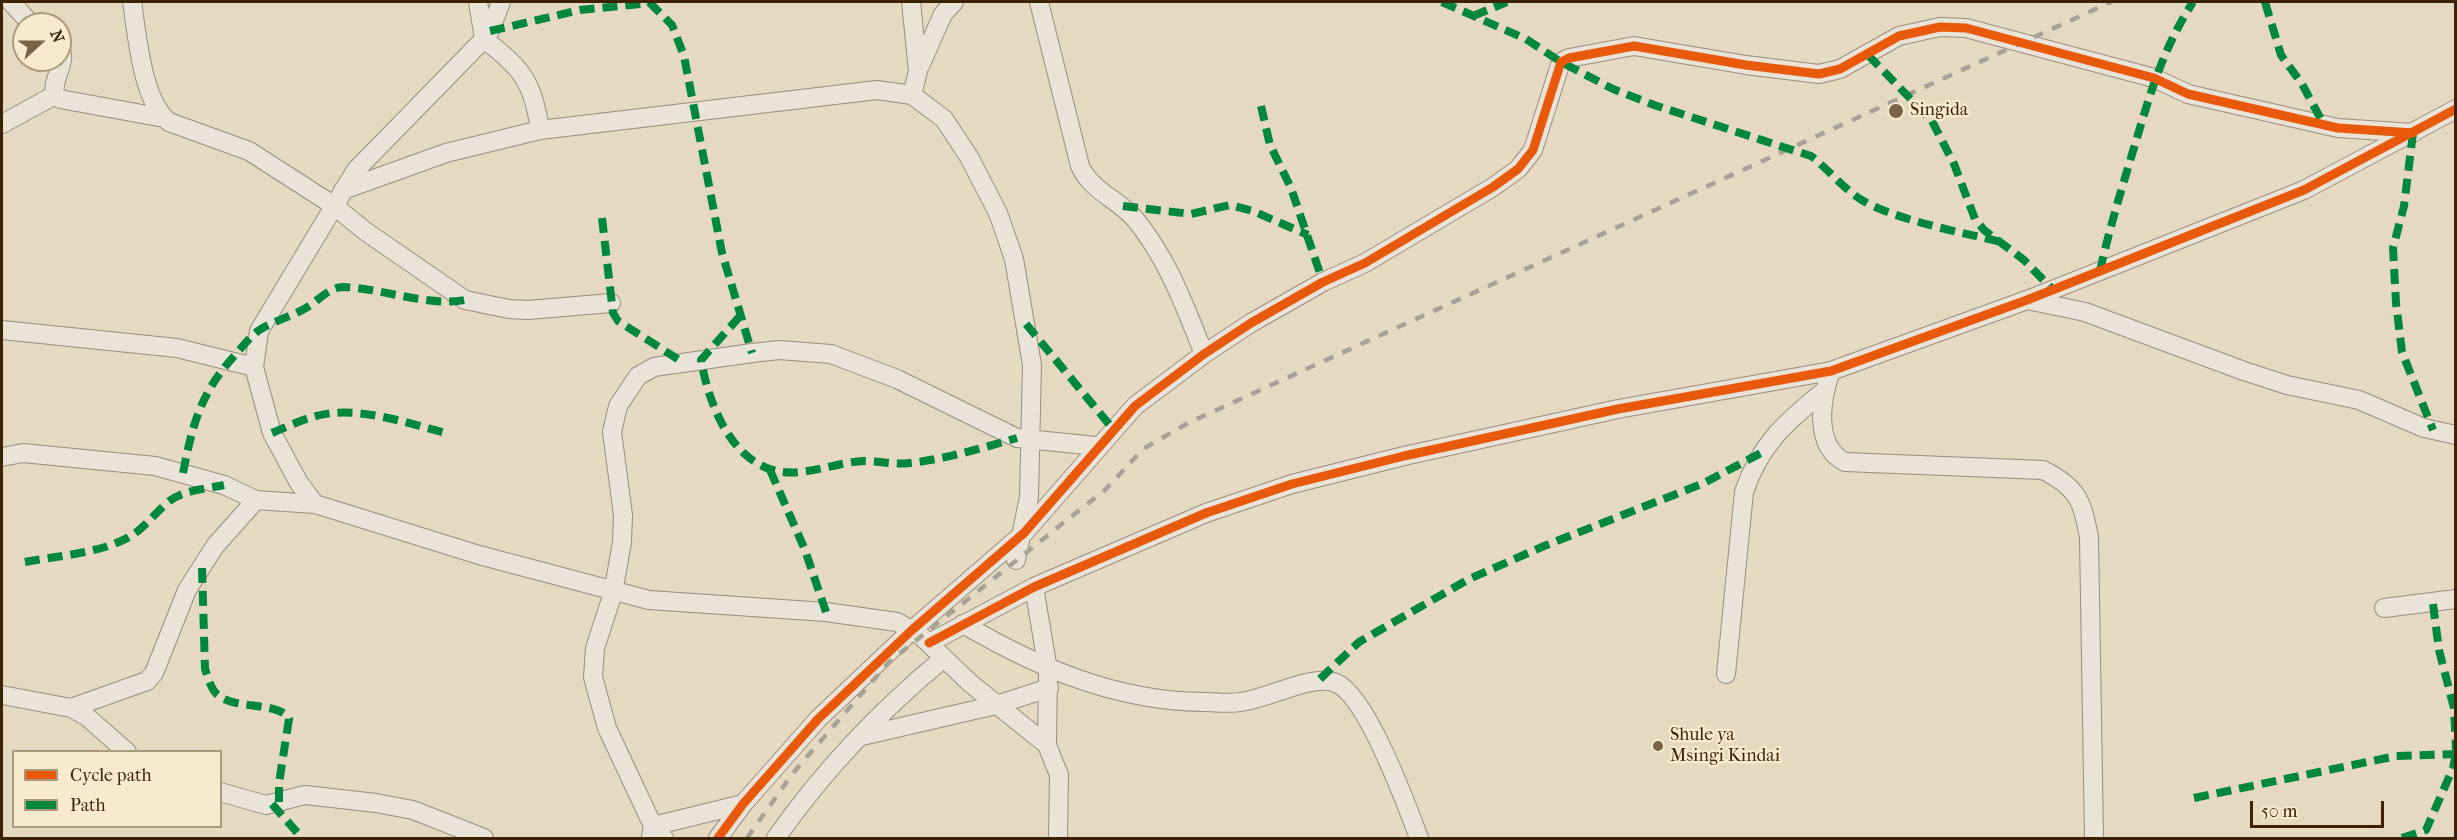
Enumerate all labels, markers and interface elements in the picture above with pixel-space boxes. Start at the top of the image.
north arrow [12,12,72,72]
text: N [46,27,68,45]
place label: Singida [1910,100,1968,122]
marker: Singida [1887,102,1905,120]
place label: Shule ya Msingi Kindai [1670,725,1780,768]
marker: Shule ya Msingi Kindai [1651,739,1665,753]
legend [12,750,222,828]
text: Cycle path [70,765,151,786]
scale bar [2253,789,2386,827]
text: Path [70,795,106,816]
text: 50 m [2261,801,2297,822]

